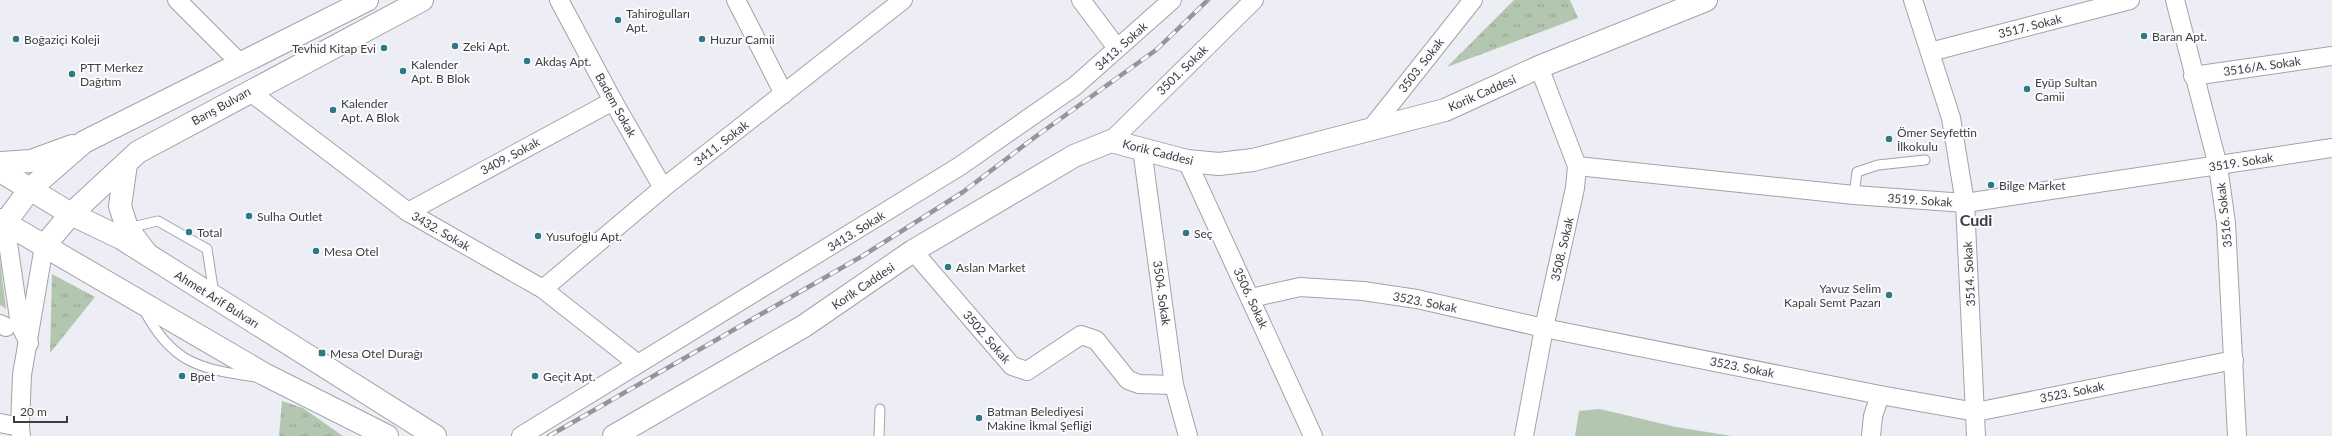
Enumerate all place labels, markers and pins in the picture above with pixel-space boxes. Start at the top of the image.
place label: Tahiroğulları Apt. [626,6,690,35]
marker: Tahiroğulları Apt. [613,15,623,25]
place label: Baran Apt. [2152,29,2207,44]
marker: Baran Apt. [2139,31,2149,41]
place label: Boğaziçi Koleji [24,32,100,47]
place label: Huzur Camii [710,32,775,47]
marker: Boğaziçi Koleji [11,34,21,44]
marker: Huzur Camii [697,34,707,44]
place label: Zeki Apt. [463,39,510,54]
place label: Tevhid Kitap Evi [292,41,376,56]
marker: Zeki Apt. [450,41,460,51]
marker: Tevhid Kitap Evi [379,43,389,53]
place label: Akdaş Apt. [535,54,591,69]
marker: Akdaş Apt. [522,56,532,66]
place label: Kalender Apt. B Blok [411,57,471,86]
place label: PTT Merkez Dağıtım [80,60,144,89]
marker: Kalender Apt. B Blok [398,66,408,76]
marker: PTT Merkez Dağıtım [67,69,77,79]
place label: Eyüp Sultan Camii [2035,75,2097,104]
marker: Eyüp Sultan Camii [2022,84,2032,94]
place label: Kalender Apt. A Blok [341,96,401,125]
marker: Kalender Apt. A Blok [328,105,338,115]
place label: Ömer Seyfettin İlkokulu [1897,125,1977,154]
marker: Ömer Seyfettin İlkokulu [1884,134,1894,144]
place label: Bilge Market [1999,178,2066,193]
marker: Bilge Market [1986,180,1996,190]
place label: Sulha Outlet [257,209,323,224]
marker: Sulha Outlet [244,211,254,221]
place label: Total [197,225,222,240]
place label: Seç [1194,226,1213,241]
marker: Total [184,227,194,237]
marker: Seç [1181,228,1191,238]
place label: Yusufoğlu Apt. [546,229,622,244]
marker: Yusufoğlu Apt. [533,231,543,241]
place label: Mesa Otel [324,244,379,259]
marker: Mesa Otel [311,246,321,256]
place label: Aslan Market [956,260,1026,275]
marker: Aslan Market [943,262,953,272]
place label: Yavuz Selim Kapalı Semt Pazarı [1784,281,1881,310]
marker: Yavuz Selim Kapalı Semt Pazarı [1884,290,1894,300]
place label: Mesa Otel Durağı [330,346,423,361]
marker: Mesa Otel Durağı [317,348,327,358]
place label: Bpet [190,369,216,384]
place label: Geçit Apt. [543,369,596,384]
marker: Bpet [177,371,187,381]
marker: Geçit Apt. [530,371,540,381]
place label: Batman Belediyesi Makine İkmal Şefliği [987,404,1092,433]
marker: Batman Belediyesi Makine İkmal Şefliği [974,413,984,423]

